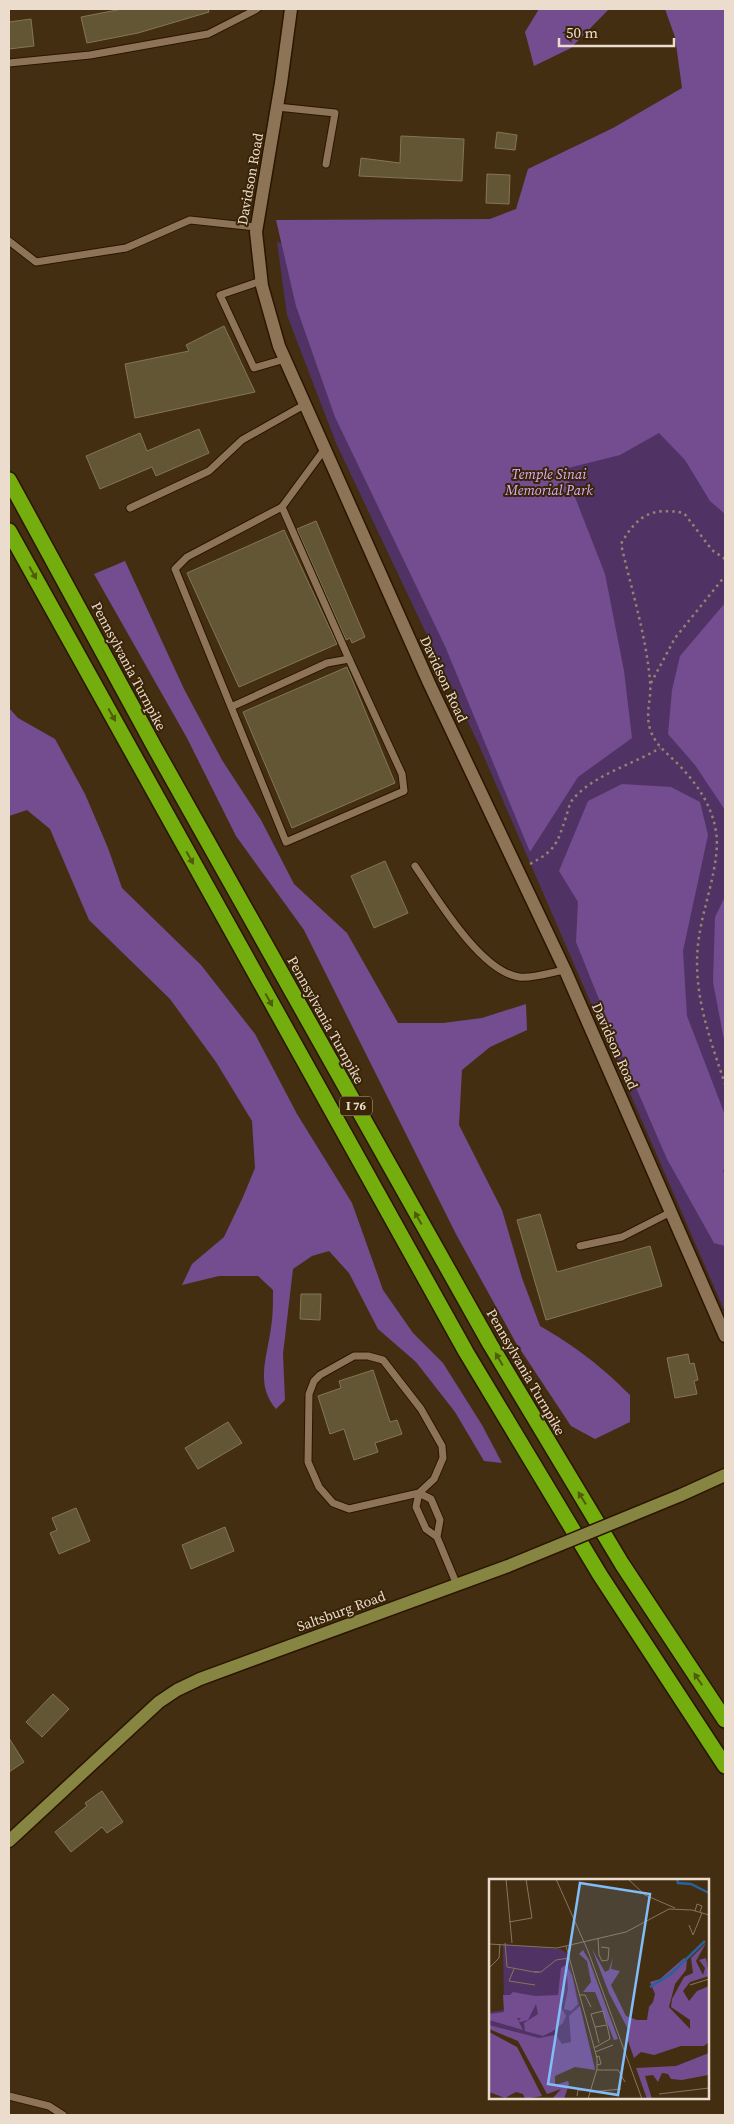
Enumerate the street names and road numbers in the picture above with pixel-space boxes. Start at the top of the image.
street label: Davidson Road [232,131,268,227]
street label: Pennsylvania Turnpike [87,598,171,734]
street label: Davidson Road [415,633,473,726]
street label: Pennsylvania Turnpike [283,953,369,1087]
street label: Davidson Road [587,999,643,1093]
road number: I 76 [340,1096,372,1116]
street label: Pennsylvania Turnpike [482,1305,570,1439]
street label: Saltsburg Road [294,1586,388,1636]

